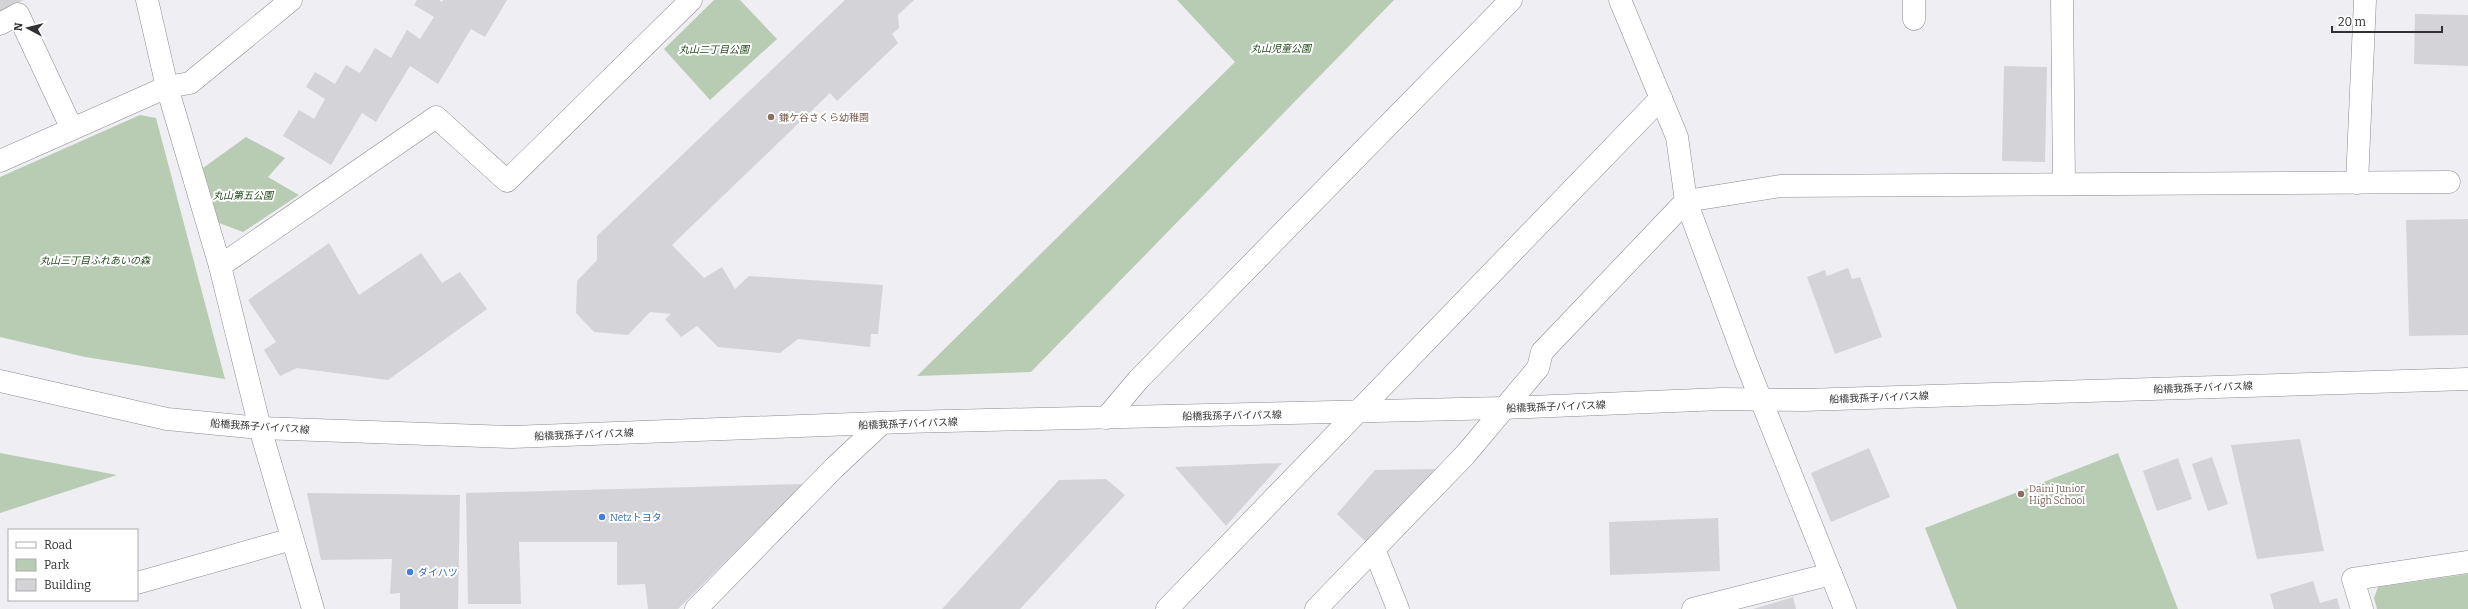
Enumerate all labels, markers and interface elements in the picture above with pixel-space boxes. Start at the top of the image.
north arrow [8,8,48,48]
scale bar [2332,8,2442,34]
text: 20 m [2338,15,2367,29]
text: N [12,21,26,32]
park label: 丸山児童公園 [1251,43,1313,55]
park label: 丸山二丁目公園 [679,44,751,56]
marker: 鎌ケ谷さくら幼稚園 [766,112,776,122]
place label: 鎌ケ谷さくら幼稚園 [779,112,869,124]
park label: 丸山第五公園 [213,190,275,202]
park label: 丸山三丁目ふれあいの森 [40,255,151,267]
street label: 船橋我孫子バイパス線 [2153,380,2253,396]
street label: 船橋我孫子バイパス線 [1829,390,1929,406]
street label: 船橋我孫子バイパス線 [1506,399,1606,415]
street label: 船橋我孫子バイパス線 [1182,409,1282,423]
street label: 船橋我孫子バイパス線 [858,416,958,432]
street label: 船橋我孫子バイパス線 [210,418,310,436]
street label: 船橋我孫子バイパス線 [534,427,634,443]
place label: Daini Junior High School [2029,483,2085,507]
marker: Daini Junior High School [2016,489,2026,499]
marker: Netzトヨタ [597,512,607,522]
place label: Netzトヨタ [610,512,662,524]
legend [8,529,138,601]
text: Road [44,538,72,552]
text: Park [44,558,70,572]
marker: ダイハツ [405,567,415,577]
place label: ダイハツ [418,567,458,579]
text: Building [44,578,91,592]

